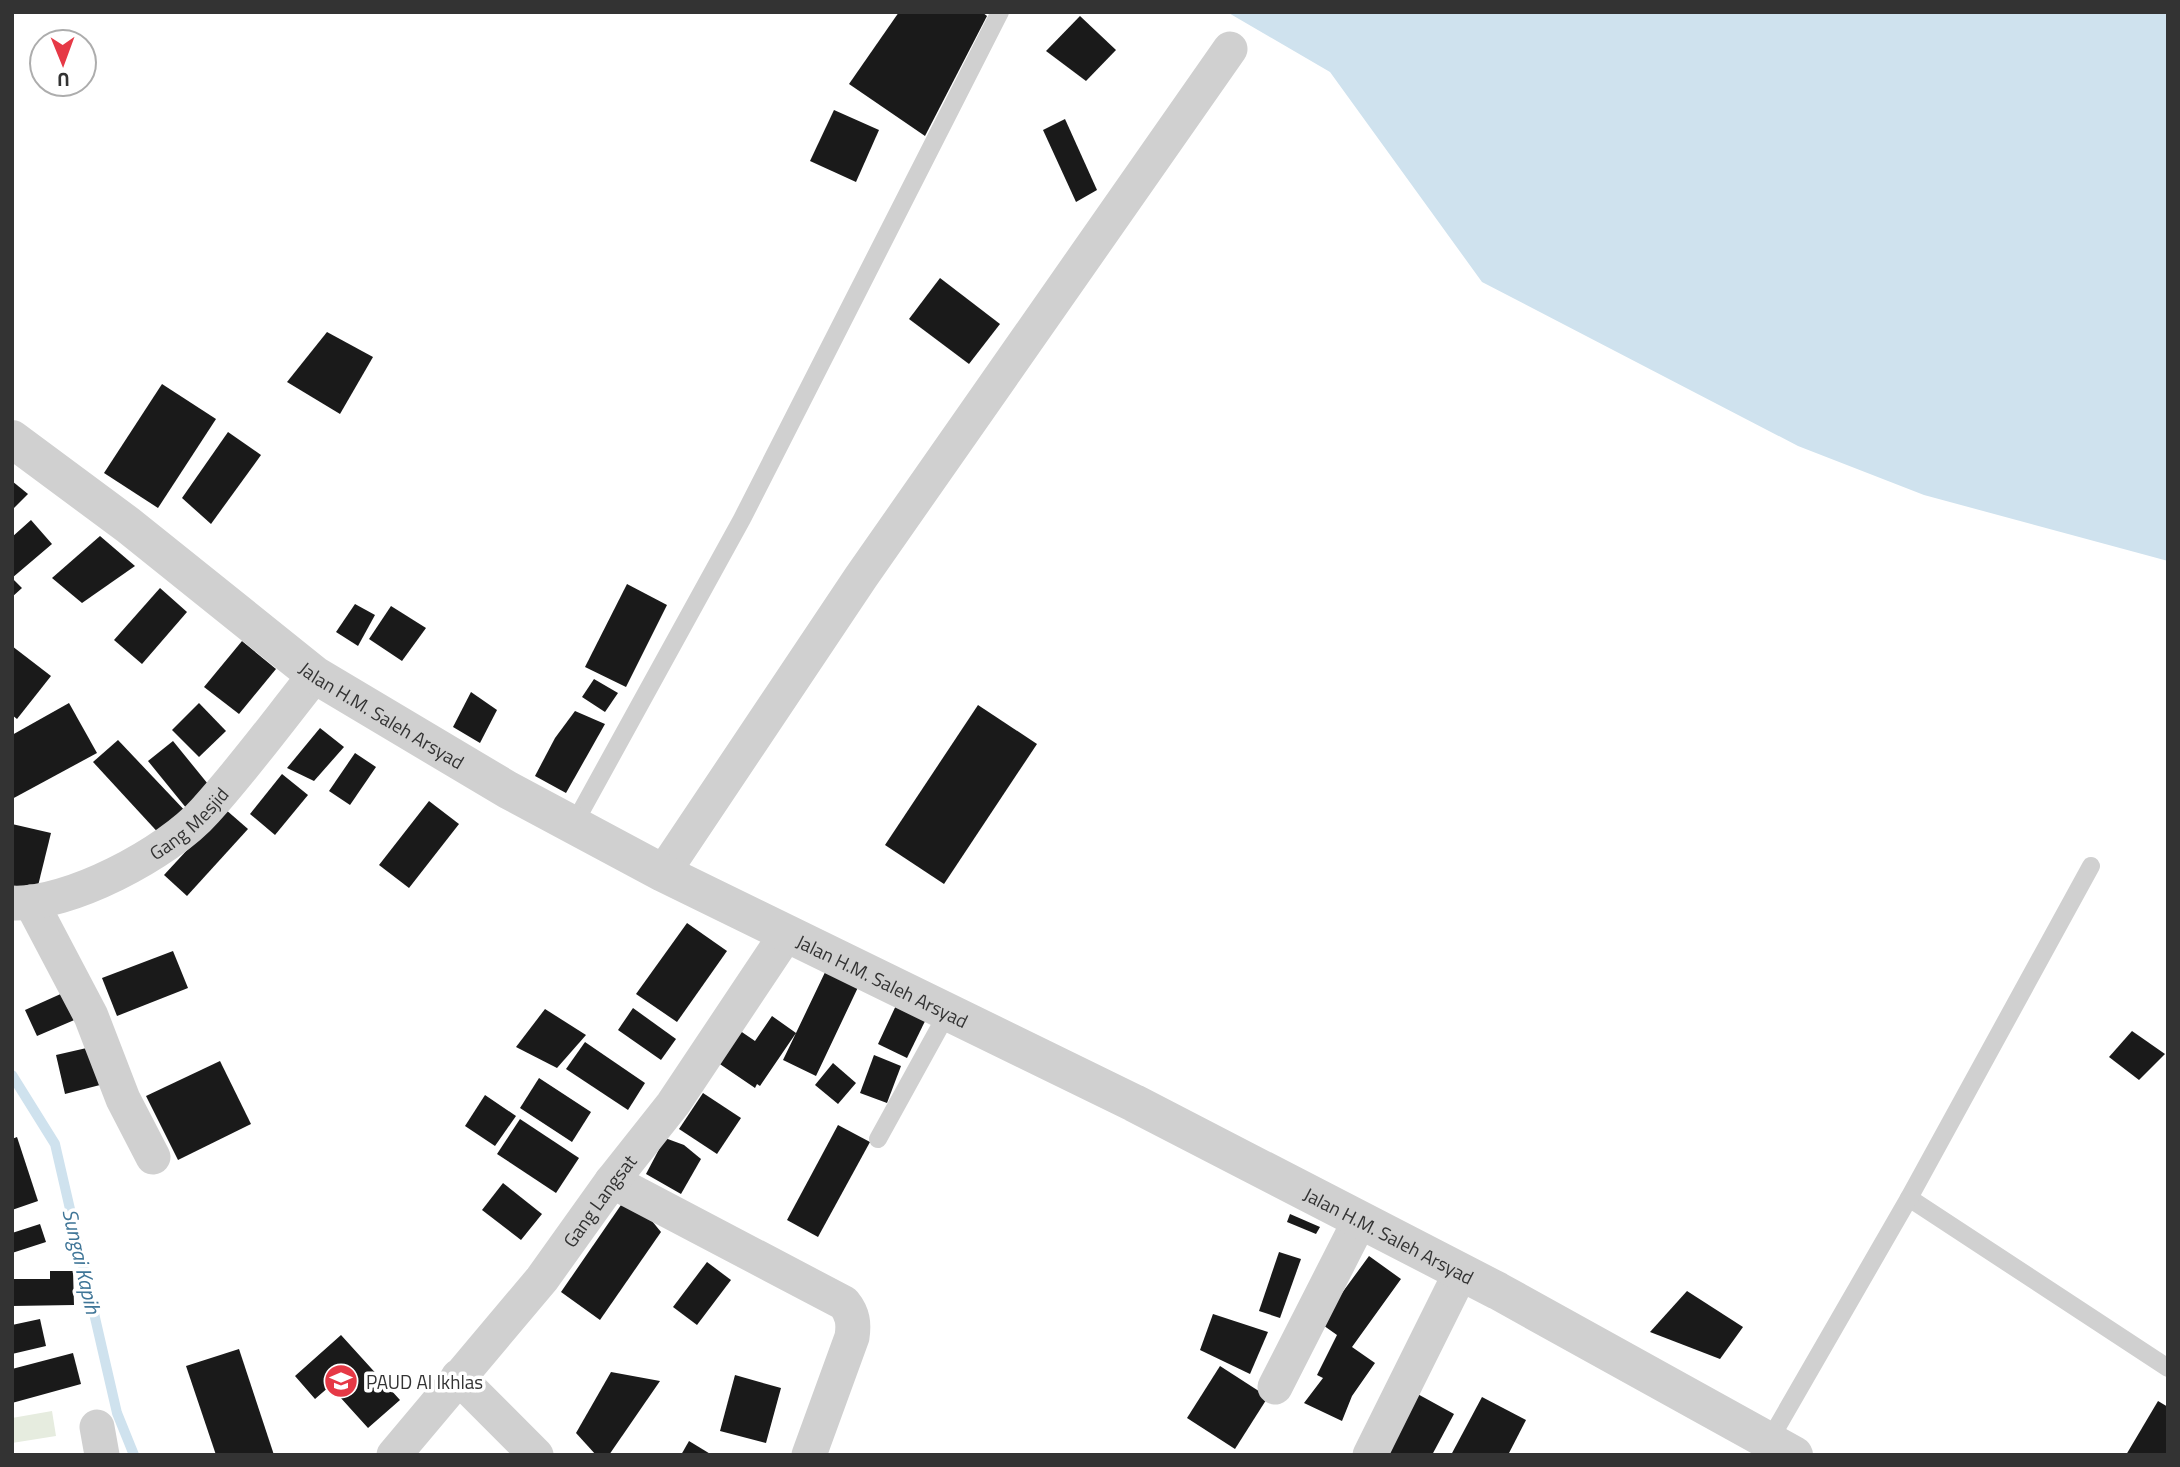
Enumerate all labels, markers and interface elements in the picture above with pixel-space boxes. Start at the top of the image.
north arrow [28,28,98,98]
text: U [57,66,70,95]
street label: Jalan H.M. Saleh Arsyad [293,654,470,775]
street label: Gang Mesjid [143,780,235,866]
street label: Jalan H.M. Saleh Arsyad [792,926,973,1035]
street label: Gang Langsat [555,1147,643,1253]
street label: Jalan H.M. Saleh Arsyad [1299,1179,1479,1291]
water label: Sungai Kapih [54,1205,110,1317]
school or university icon: PAUD Al Ikhlas [322,1362,360,1400]
place label: PAUD Al Ikhlas [366,1367,483,1396]

